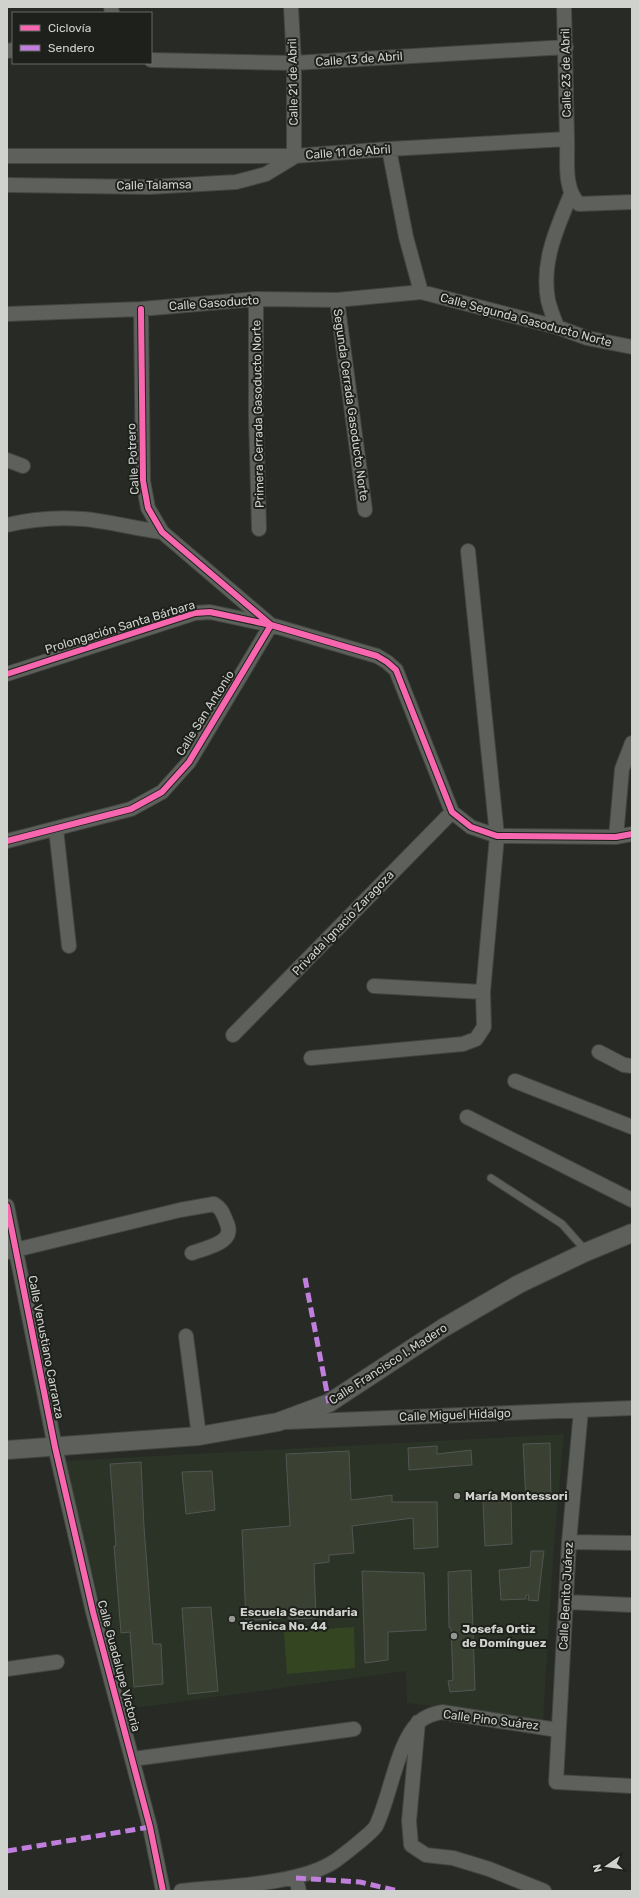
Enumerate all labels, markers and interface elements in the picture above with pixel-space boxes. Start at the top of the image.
legend [12,12,152,64]
text: Ciclovía [48,21,91,35]
street label: Calle 23 de Abril [558,28,574,118]
street label: Calle 21 de Abril [285,38,301,126]
text: Sendero [48,41,95,55]
street label: Calle 13 de Abril [315,49,403,69]
street label: Calle 11 de Abril [305,142,391,162]
street label: Calle Talamsa [116,177,192,193]
street label: Calle Segunda Gasoducto Norte [439,290,614,350]
street label: Calle Gasoducto [168,293,260,313]
street label: Segunda Cerrada Gasoducto Norte [331,308,371,502]
street label: Primera Cerrada Gasoducto Norte [249,320,267,508]
street label: Calle Potrero [124,423,142,495]
street label: Prolongación Santa Bárbara [43,597,197,657]
street label: Calle San Antonio [173,668,237,758]
street label: Privada Ignacio Zaragoza [289,868,397,978]
street label: Calle Venustiano Carranza [25,1274,67,1420]
street label: Calle Francisco I. Madero [326,1321,450,1407]
street label: Calle Miguel Hidalgo [399,1406,511,1424]
place label: María Montessori [465,1489,568,1503]
marker: María Montessori [452,1491,462,1501]
street label: Calle Benito Juárez [556,1542,576,1650]
street label: Calle Guadalupe Victoria [95,1599,143,1733]
place label: Escuela Secundaria Técnica No. 44 [240,1605,357,1633]
marker: Escuela Secundaria Técnica No. 44 [227,1614,237,1624]
place label: Josefa Ortiz de Domínguez [462,1622,547,1650]
marker: Josefa Ortiz de Domínguez [449,1631,459,1641]
street label: Calle Pino Suárez [442,1707,540,1733]
north arrow [587,1846,627,1886]
text: N [591,1863,605,1873]

